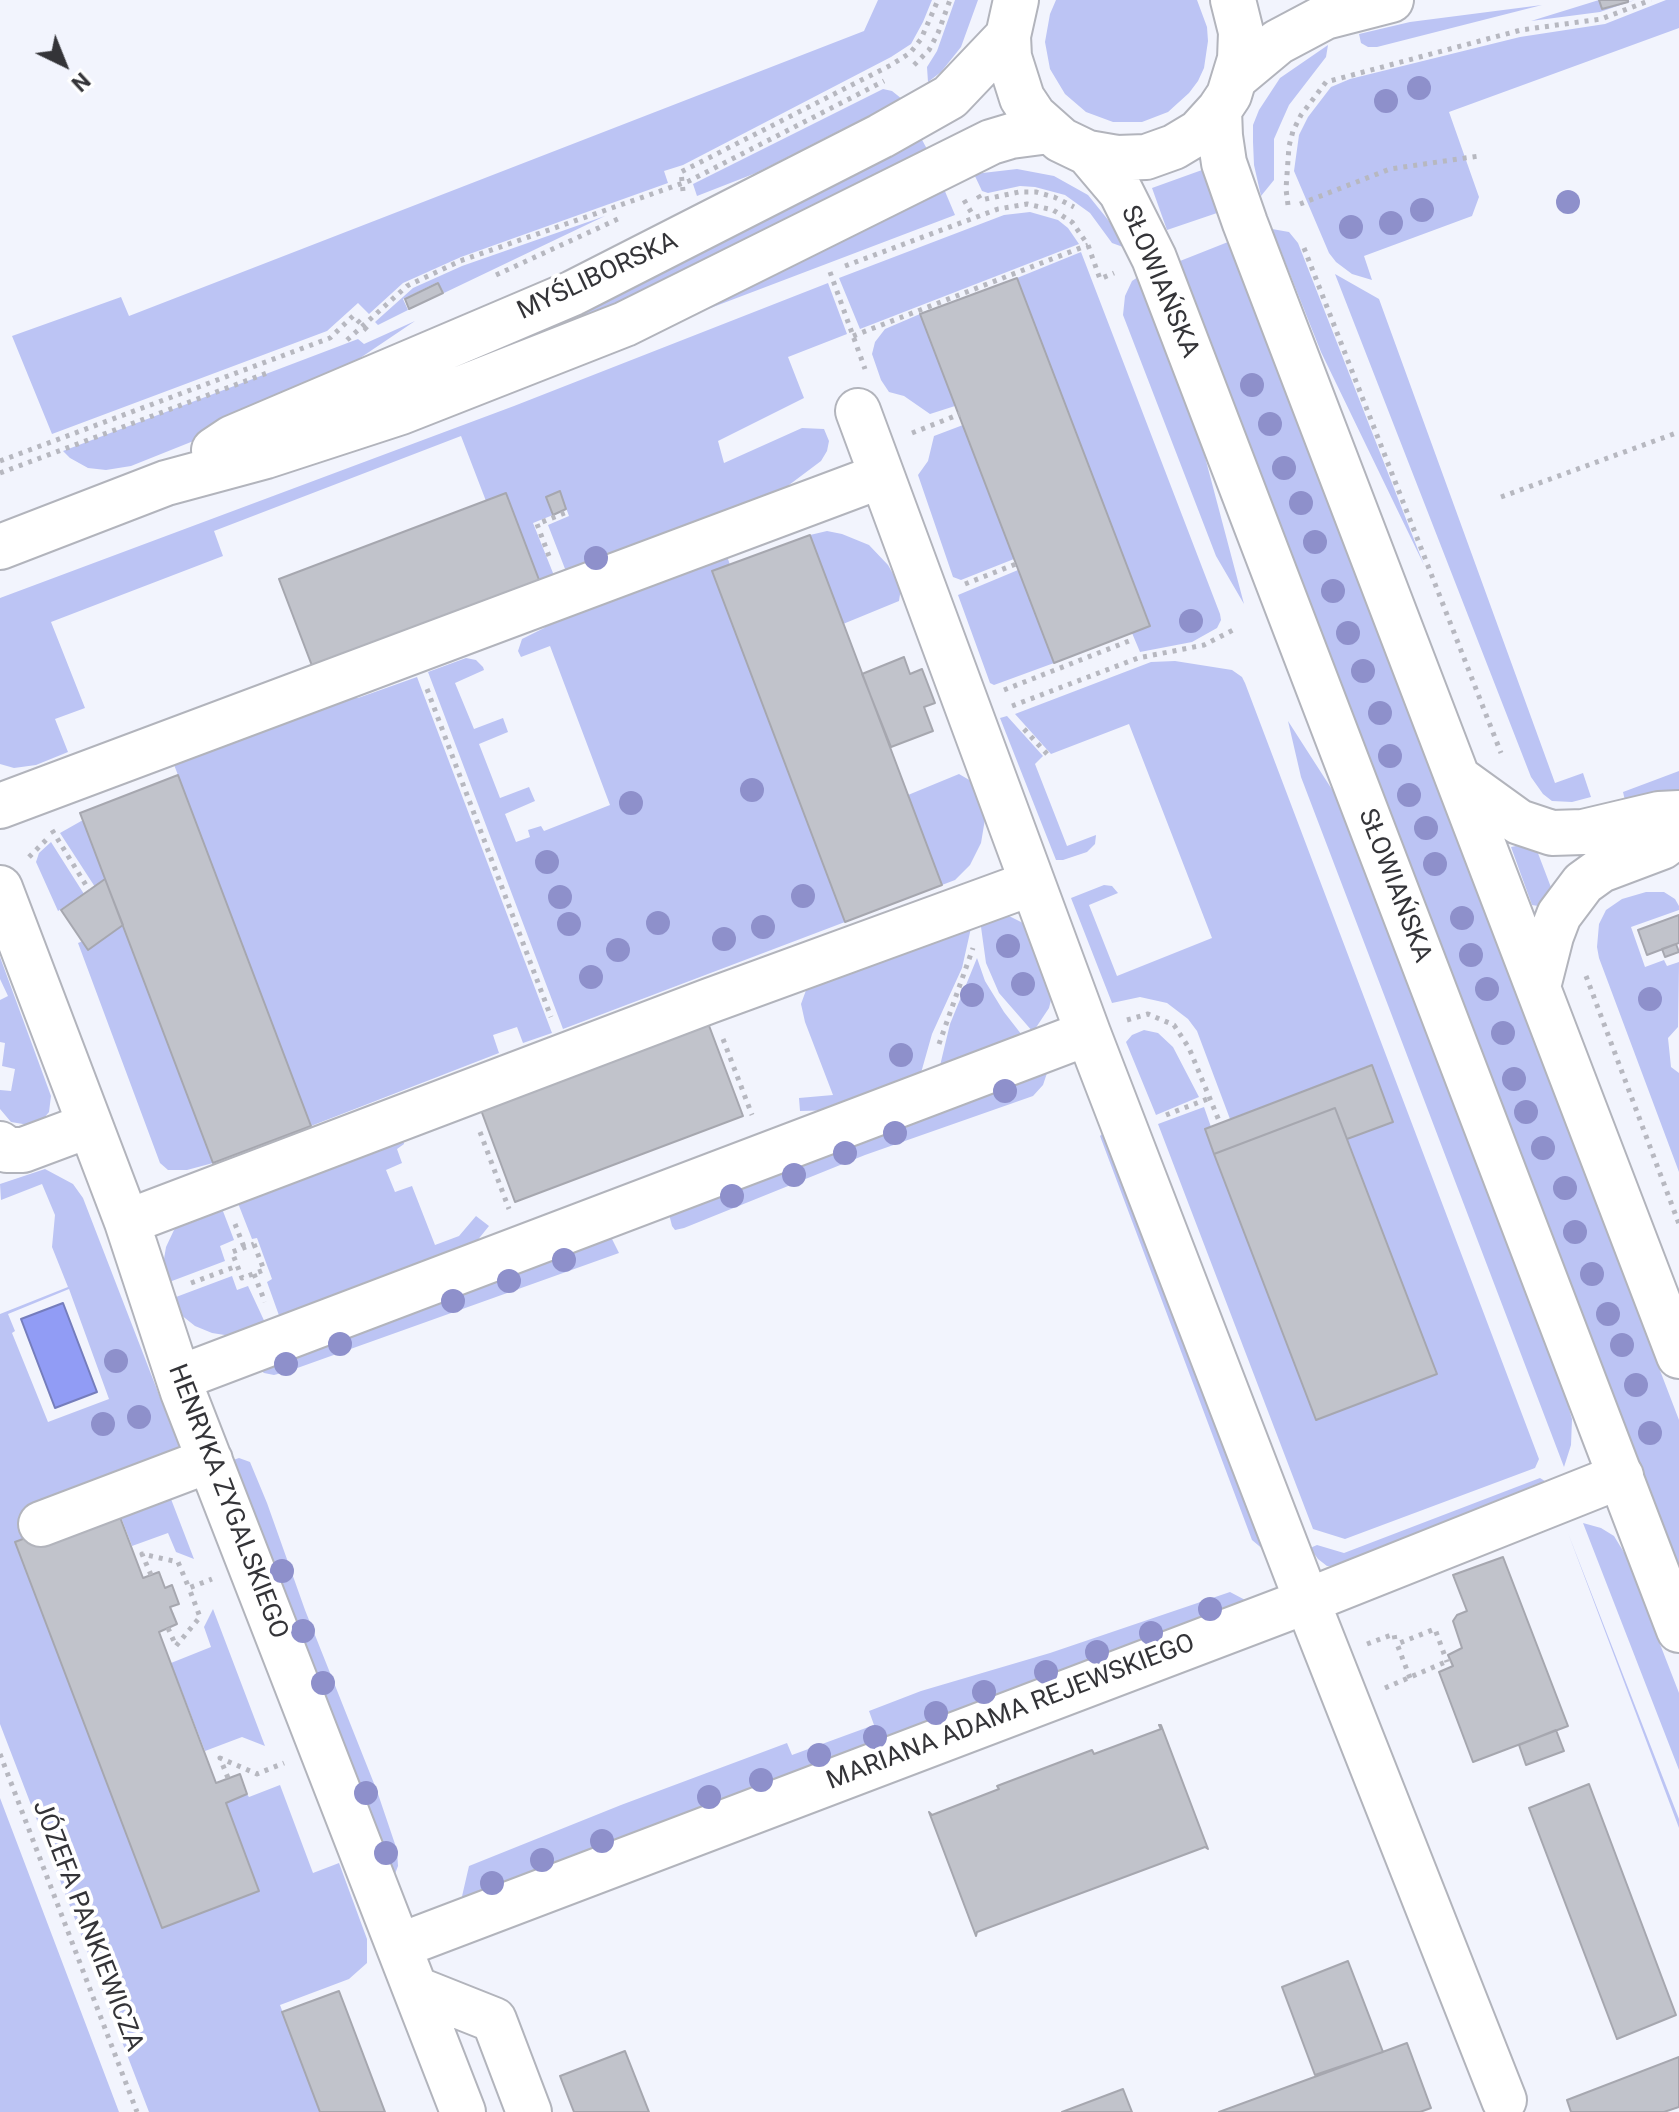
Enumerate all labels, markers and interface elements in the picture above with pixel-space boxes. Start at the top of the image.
north arrow [24,24,104,104]
text: N [67,67,95,96]
street label: SŁOWIAŃSKA [1113,201,1205,363]
street label: MYŚLIBORSKA [513,226,683,328]
street label: SŁOWIAŃSKA [1350,805,1438,967]
street label: HENRYKA ZYGALSKIEGO [160,1360,294,1644]
street label: MARIANA ADAMA REJEWSKIEGO [823,1628,1199,1798]
street label: JÓZEFA PANKIEWICZA [25,1796,149,2056]

